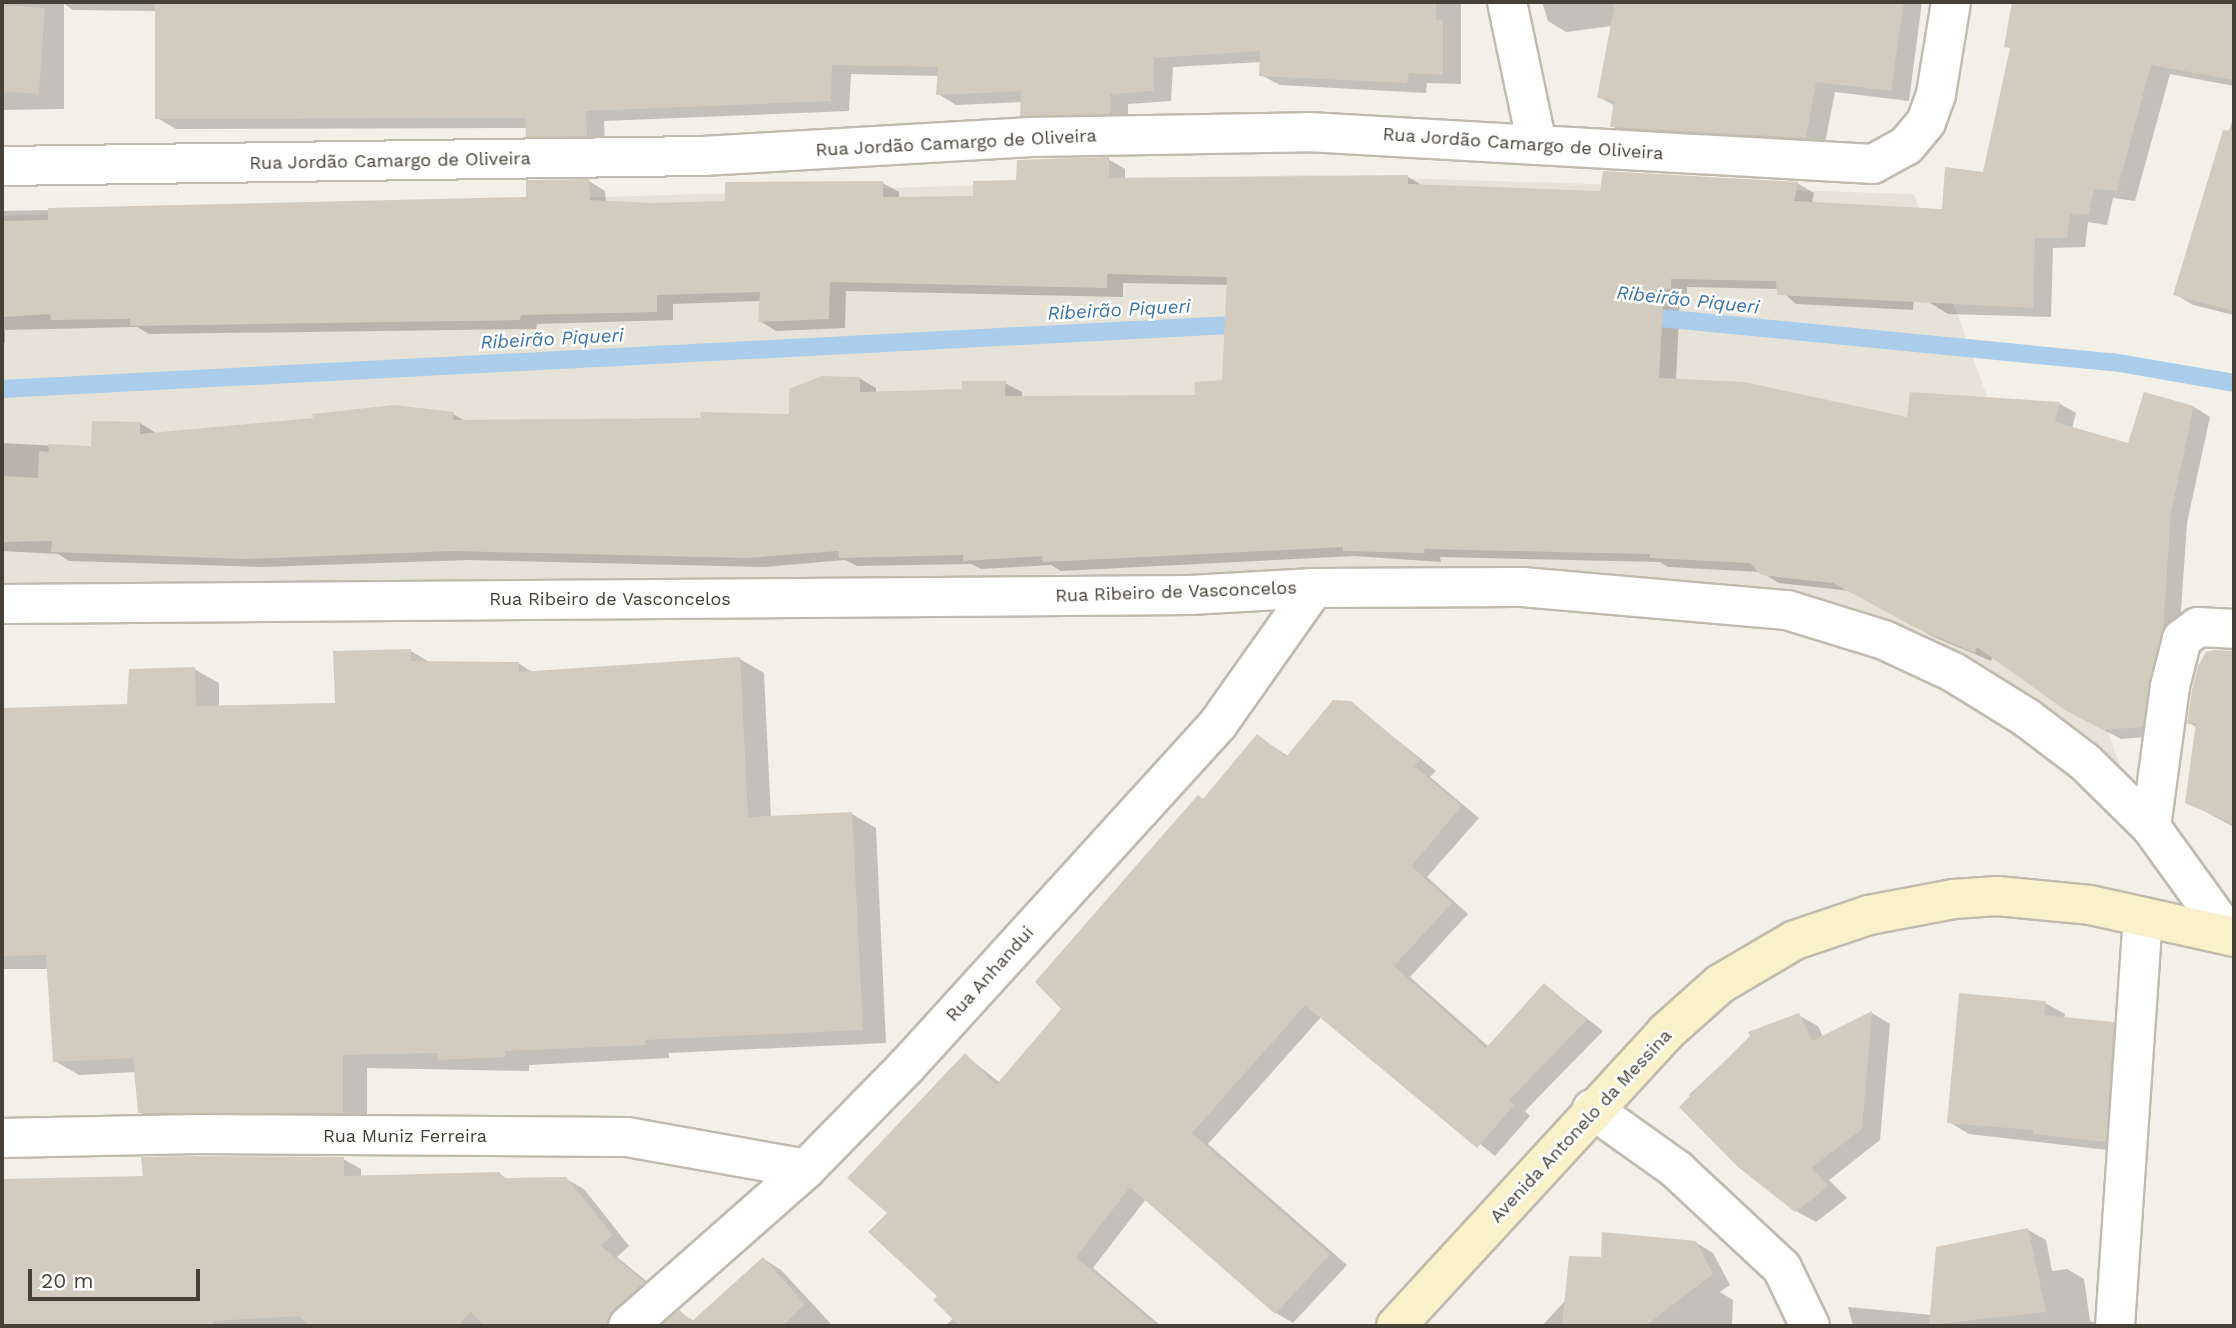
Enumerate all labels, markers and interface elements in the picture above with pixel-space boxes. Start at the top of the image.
street label: Rua Jordão Camargo de Oliveira [1381,123,1665,165]
street label: Rua Jordão Camargo de Oliveira [815,125,1097,161]
street label: Rua Jordão Camargo de Oliveira [249,148,531,174]
water label: Ribeirão Piqueri [1615,281,1761,319]
water label: Ribeirão Piqueri [1047,295,1191,325]
water label: Ribeirão Piqueri [480,324,624,354]
street label: Rua Ribeiro de Vasconcelos [1054,577,1298,607]
street label: Rua Ribeiro de Vasconcelos [489,588,731,610]
street label: Rua Anhandui [941,921,1039,1027]
street label: Avenida Antonelo da Messina [1485,1024,1677,1228]
street label: Rua Muniz Ferreira [323,1125,487,1147]
scale bar [32,1254,203,1298]
text: 20 m [41,1268,93,1293]

